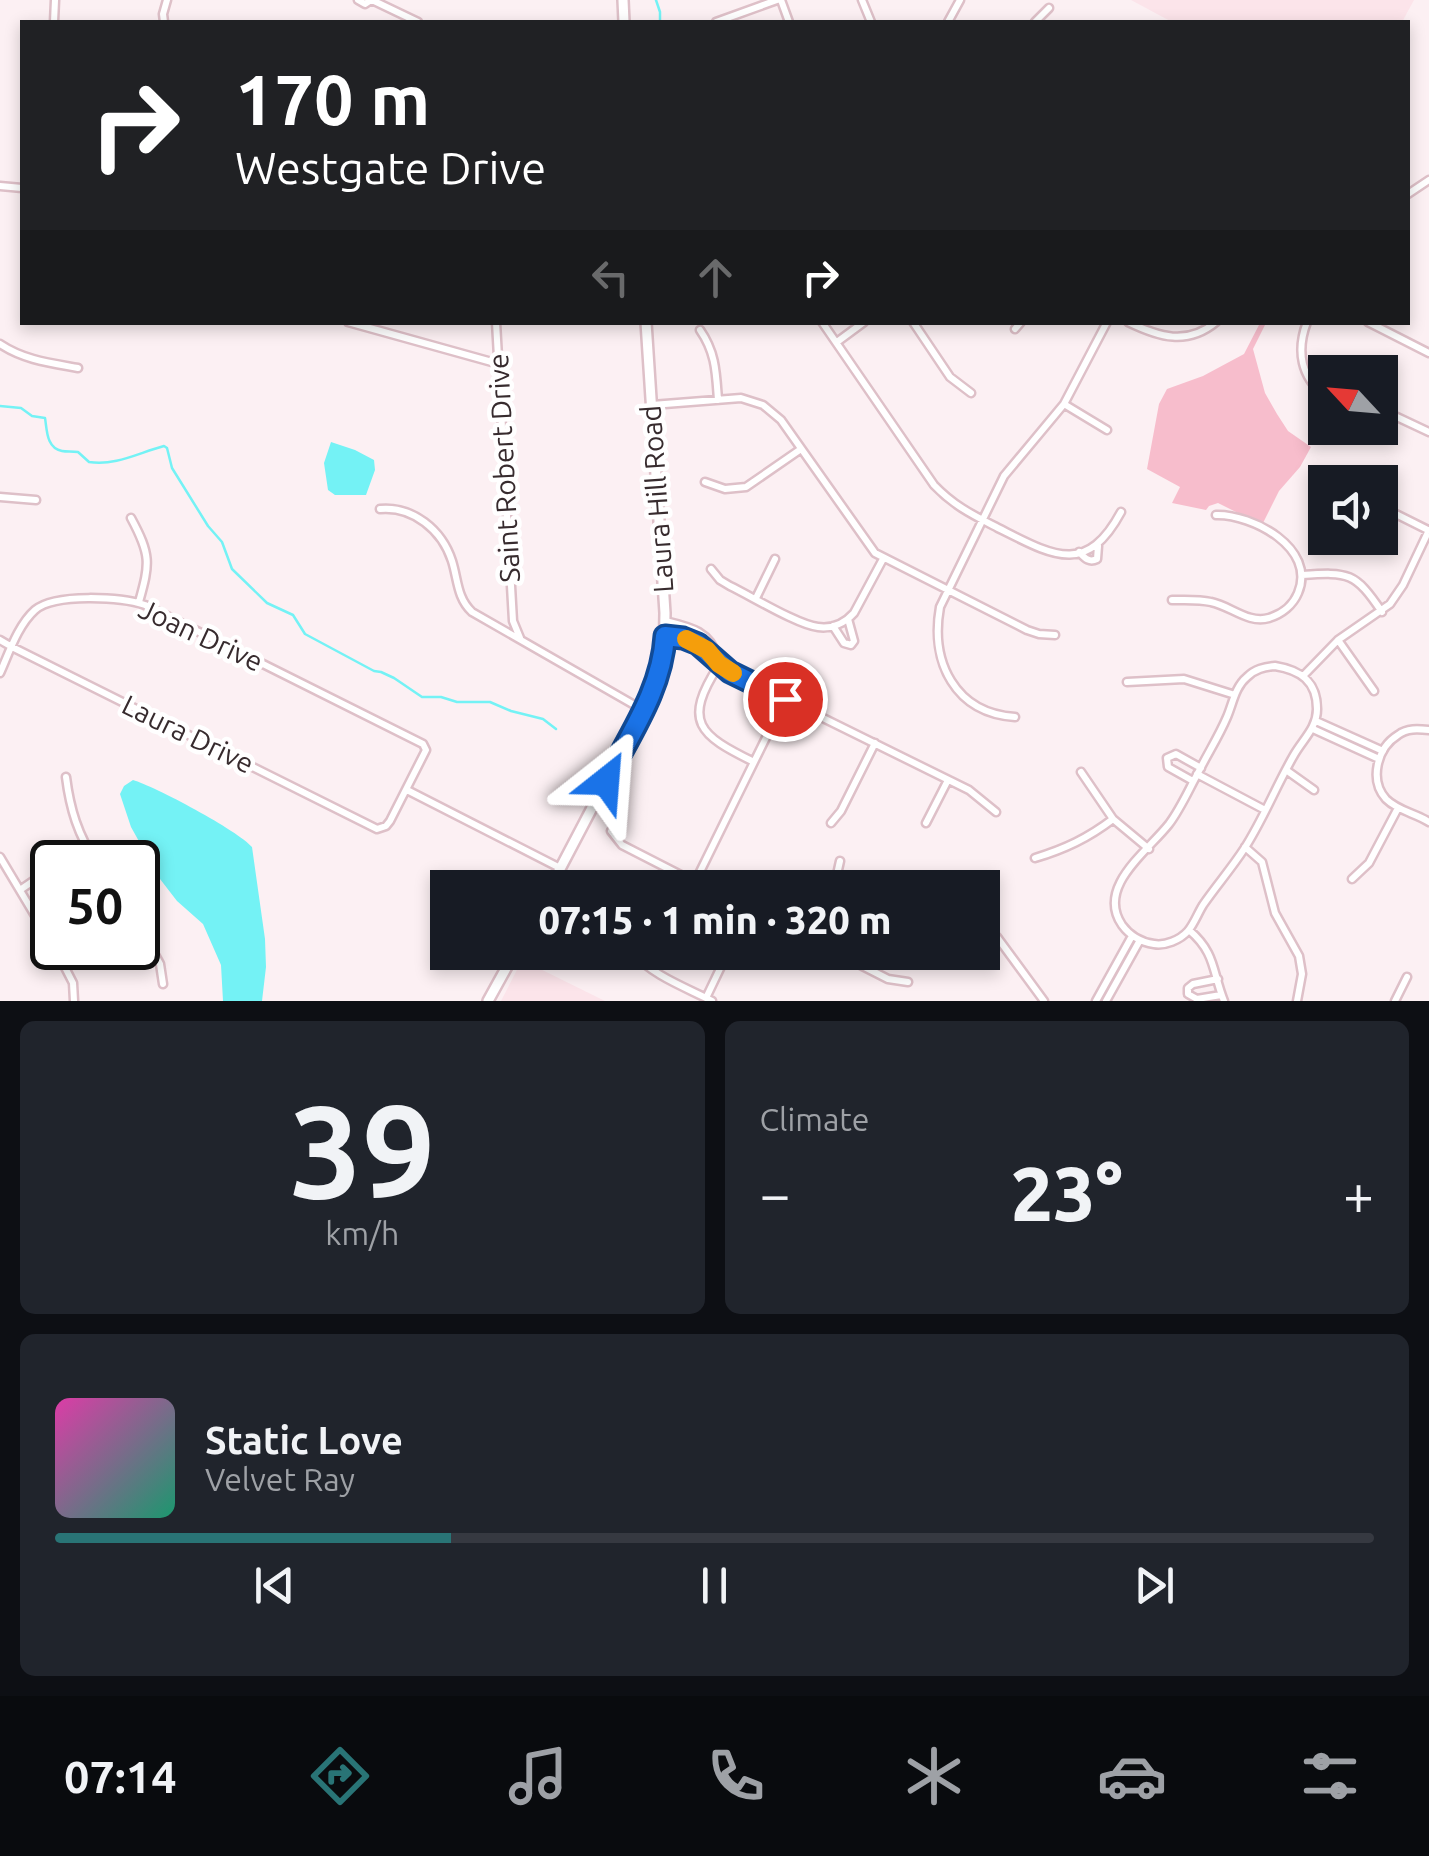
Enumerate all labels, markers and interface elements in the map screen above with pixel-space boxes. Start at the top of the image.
icon: right [70,60,200,190]
text: 170 m [235,60,430,138]
text: Westgate Drive [235,142,546,193]
icon: left [583,250,638,305]
icon: ahead [688,250,743,305]
icon: right [793,250,848,305]
street label: Saint Robert Drive [482,353,525,583]
north arrow [1308,355,1398,445]
map controls [1308,355,1398,555]
street label: Laura Hill Road [634,404,679,594]
button: sound [1308,465,1398,555]
street label: Joan Drive [134,592,268,677]
pin [743,657,828,742]
icon: arrive [758,672,813,727]
street label: Laura Drive [117,688,259,779]
position arrow [554,729,658,833]
speed limit sign: 50 [30,840,160,970]
text: 07:15 · 1 min · 320 m [538,899,892,941]
text: 39 [289,1077,436,1223]
text: Climate [760,1101,870,1137]
text: 23° [1011,1151,1123,1235]
text: − [760,1163,791,1224]
text: + [1343,1163,1374,1224]
text: km/h [325,1215,399,1251]
text: Static Love [205,1419,403,1461]
text: Velvet Ray [205,1461,355,1497]
icon: previous [247,1558,302,1613]
icon: pause [687,1558,742,1613]
icon: next [1127,1558,1182,1613]
icon: directions [305,1741,375,1811]
icon: music [503,1741,573,1811]
icon: phone [701,1741,771,1811]
icon: climate [899,1741,969,1811]
icon: car [1097,1741,1167,1811]
icon: filters [1295,1741,1365,1811]
text: 07:14 [64,1751,177,1802]

